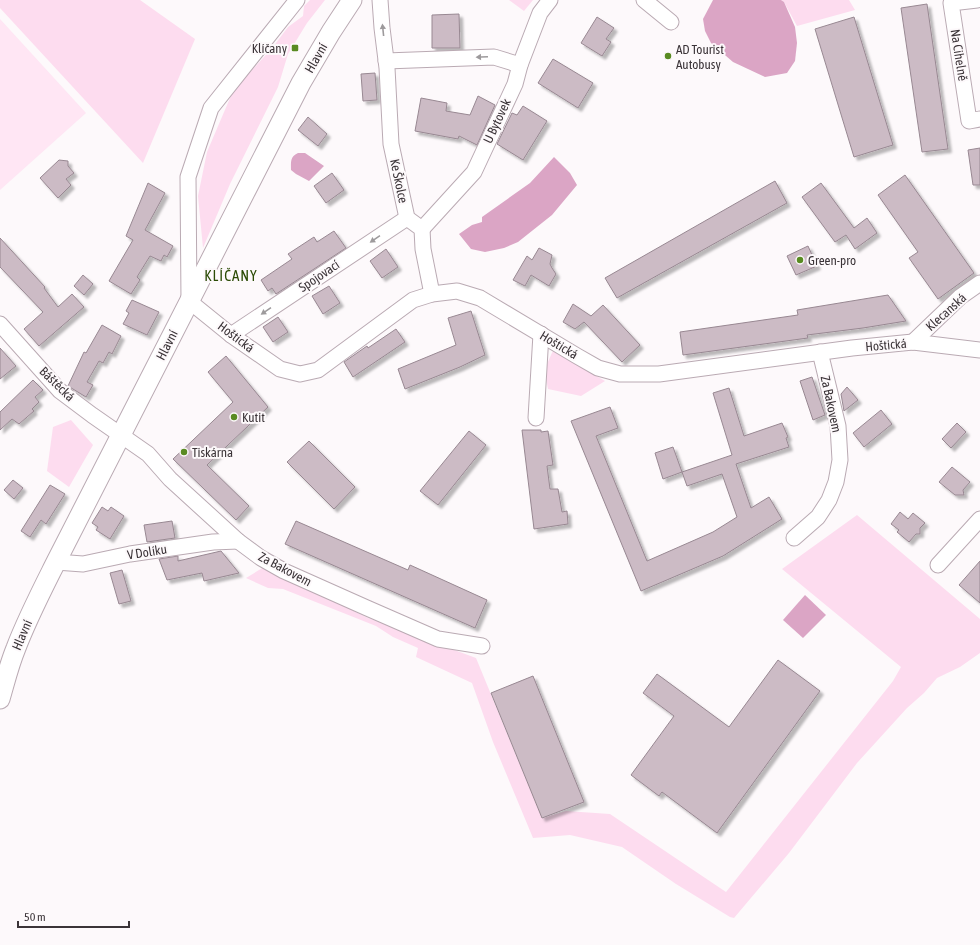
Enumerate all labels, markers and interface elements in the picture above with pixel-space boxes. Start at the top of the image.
one-way arrow [379,24,386,36]
street label: Na Cihelně [948,28,971,82]
place label: Klíčany [252,41,288,56]
street label: Hlavní [302,41,330,75]
place label: AD Tourist Autobusy [676,42,724,72]
marker: Klíčany [290,43,300,53]
marker: AD Tourist Autobusy [663,51,673,61]
one-way arrow [476,54,488,61]
street label: U Bytovek [480,96,514,146]
street label: Ke Školce [387,158,411,205]
one-way arrow [369,235,380,243]
place label: Green-pro [808,253,856,268]
marker: Green-pro [795,255,805,265]
street label: Spojovací [296,257,342,295]
district label: KLÍČANY [204,267,258,284]
street label: Klecanská [923,290,969,334]
one-way arrow [261,307,271,315]
street label: Hoštická [215,319,257,355]
street label: Hlavní [153,327,181,363]
street label: Hoštická [537,328,581,362]
street label: Hoštická [865,336,907,354]
street label: Báštěcká [36,364,78,404]
street label: Za Bakovem [818,374,844,434]
place label: Kutit [242,410,265,425]
marker: Kutit [229,412,239,422]
place label: Tiskárna [192,445,233,460]
marker: Tiskárna [179,447,189,457]
street label: V Dolíku [126,541,168,563]
street label: Za Bakovem [256,549,314,589]
street label: Hlavní [9,617,35,653]
scale bar [18,903,129,929]
text: 50 m [24,910,46,924]

